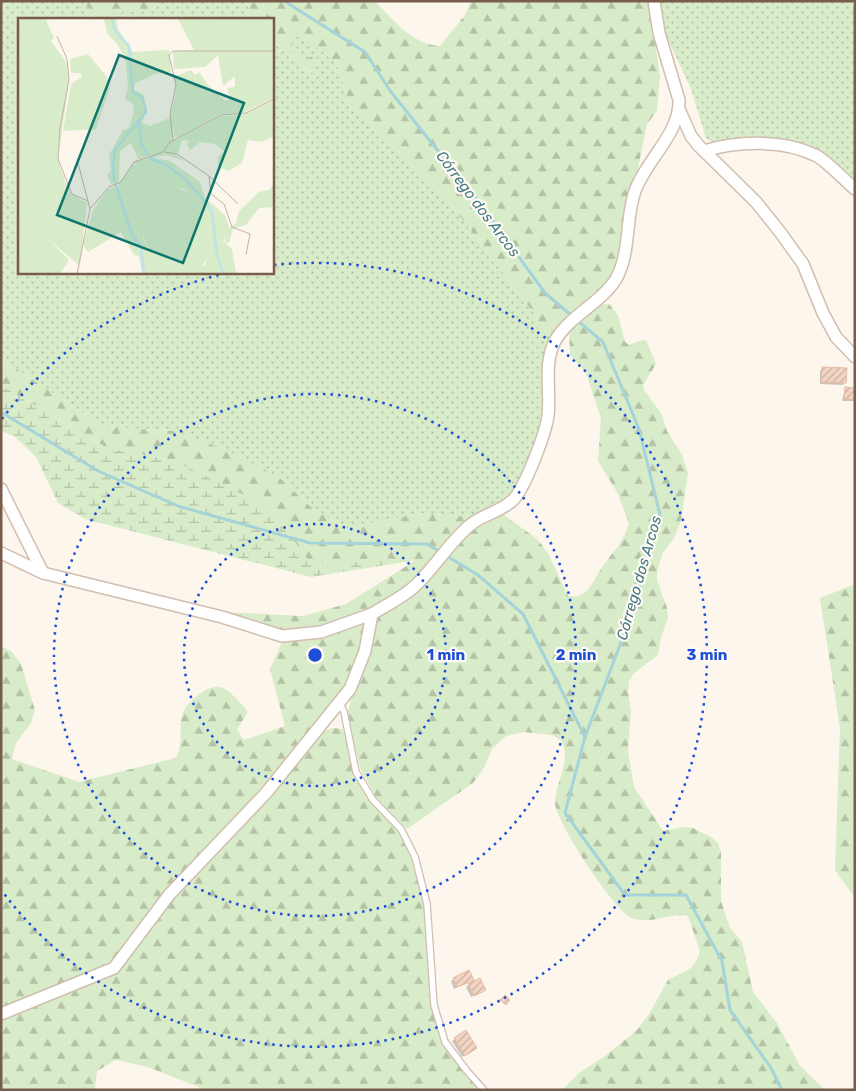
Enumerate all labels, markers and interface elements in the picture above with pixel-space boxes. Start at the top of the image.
inset map [18,18,274,274]
water label: Córrego dos Arcos [432,147,524,261]
water label: Córrego dos Arcos [613,514,665,642]
centre of rings [306,646,324,664]
text: 1 min [427,646,465,664]
text: 2 min [556,646,596,664]
text: 3 min [687,646,727,664]

